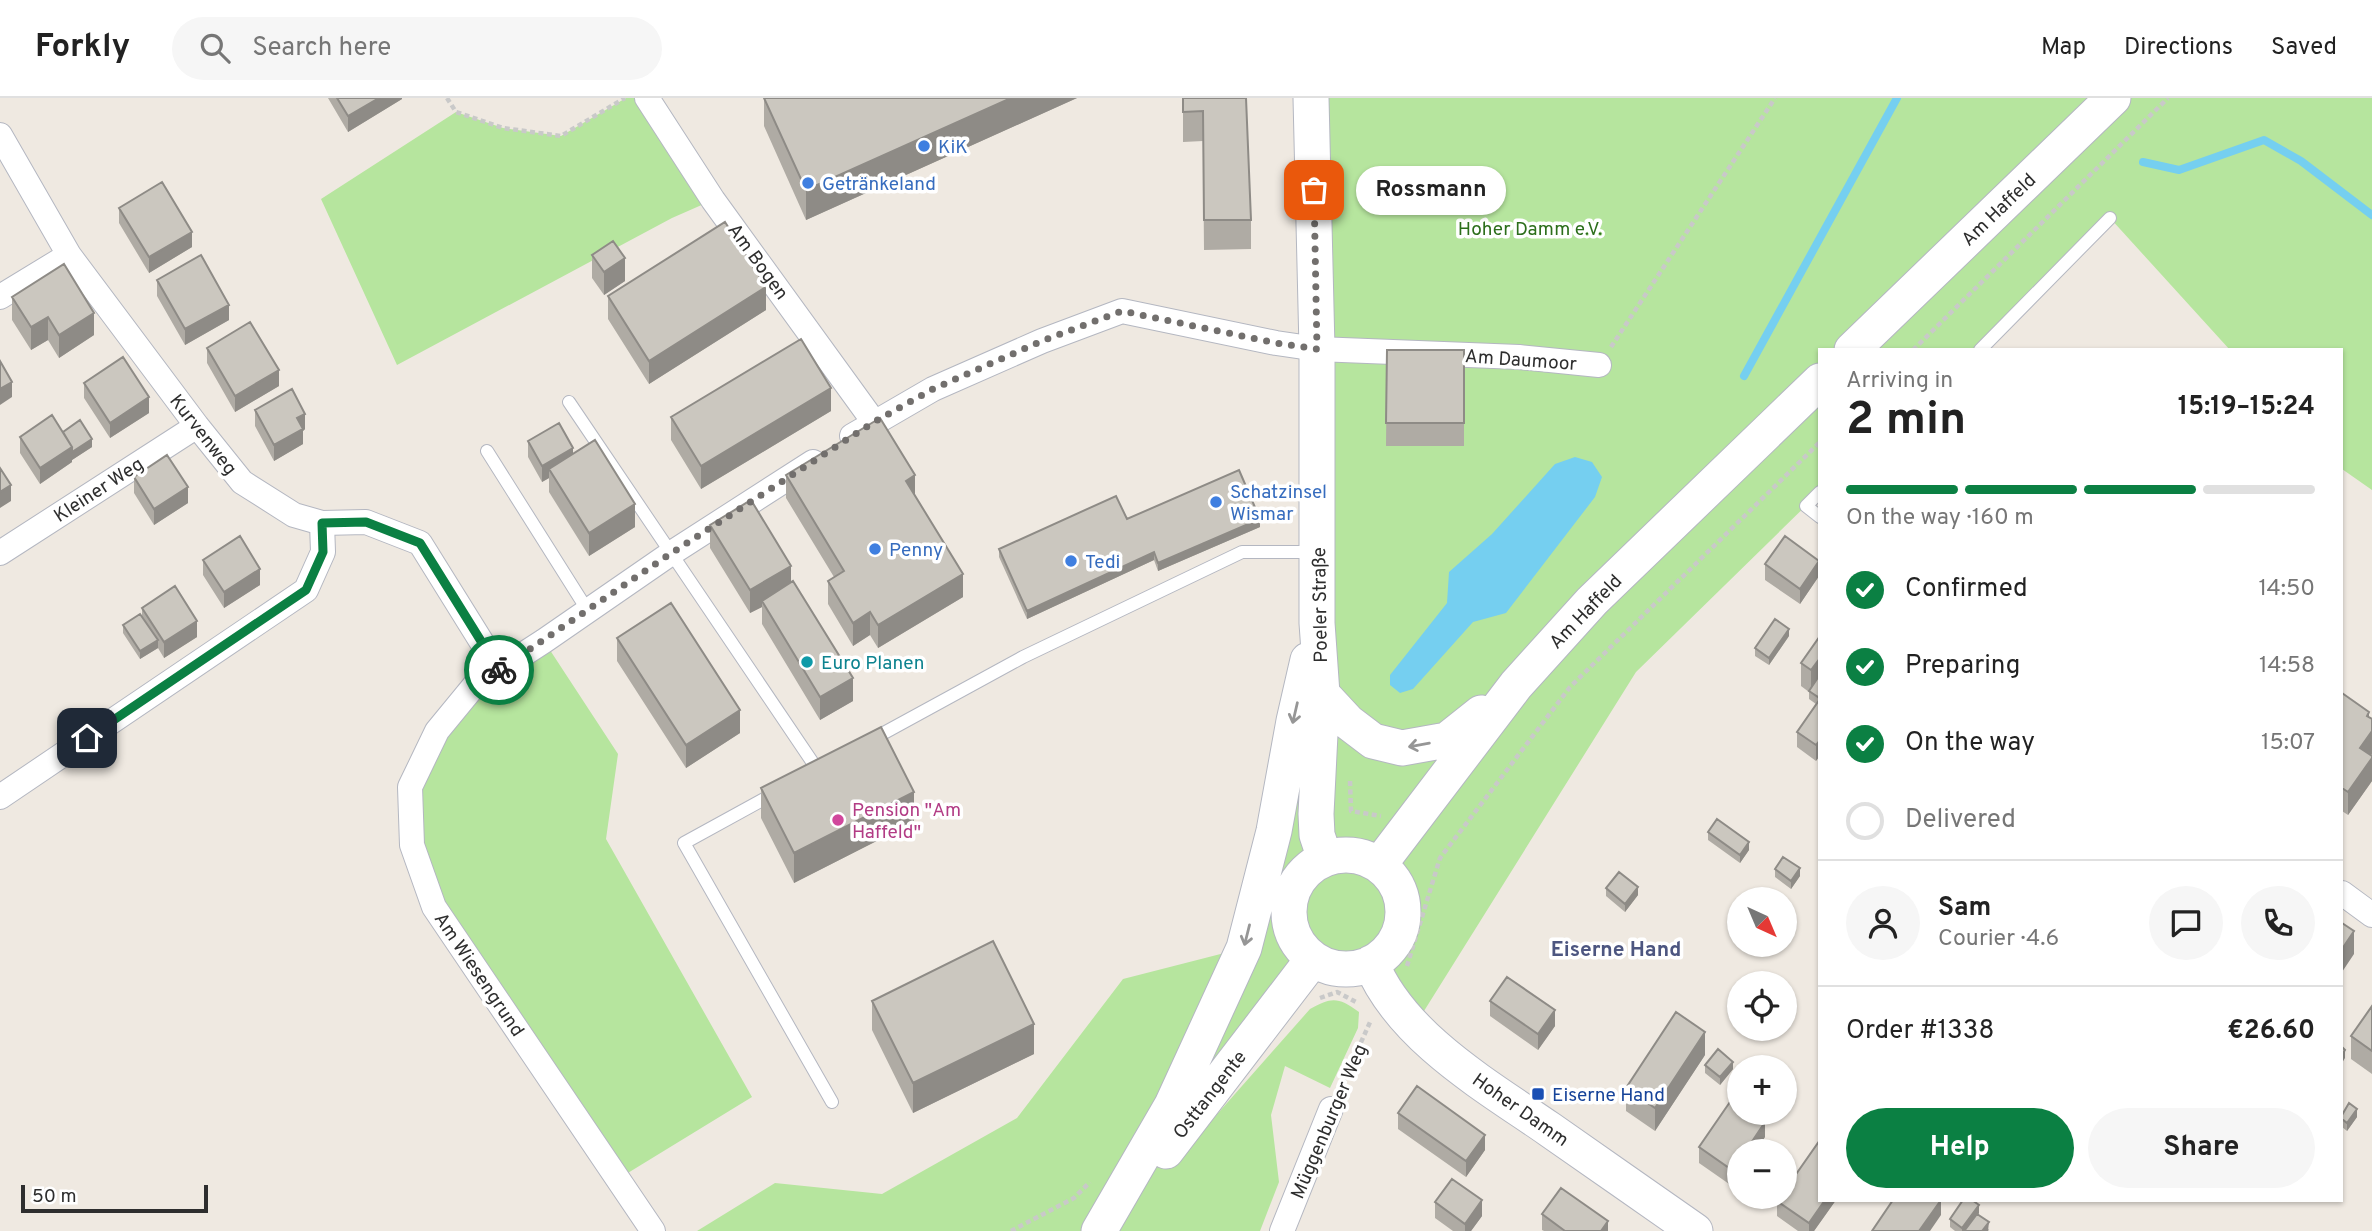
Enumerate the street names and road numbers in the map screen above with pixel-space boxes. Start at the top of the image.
street label: Am Haffeld [1957,169,2042,252]
street label: Am Bogen [722,219,793,305]
street label: Am Daumoor [1464,345,1578,377]
street label: Kurvenweg [163,390,241,480]
street label: Kleiner Weg [50,453,149,529]
street label: Poeler Straße [1308,547,1334,663]
street label: Am Haffeld [1545,570,1628,655]
street label: Am Wiesengrund [428,908,529,1042]
street label: Müggenburger Weg [1286,1041,1373,1203]
street label: Osttangente [1169,1046,1253,1144]
street label: Hoher Damm [1467,1069,1573,1153]

